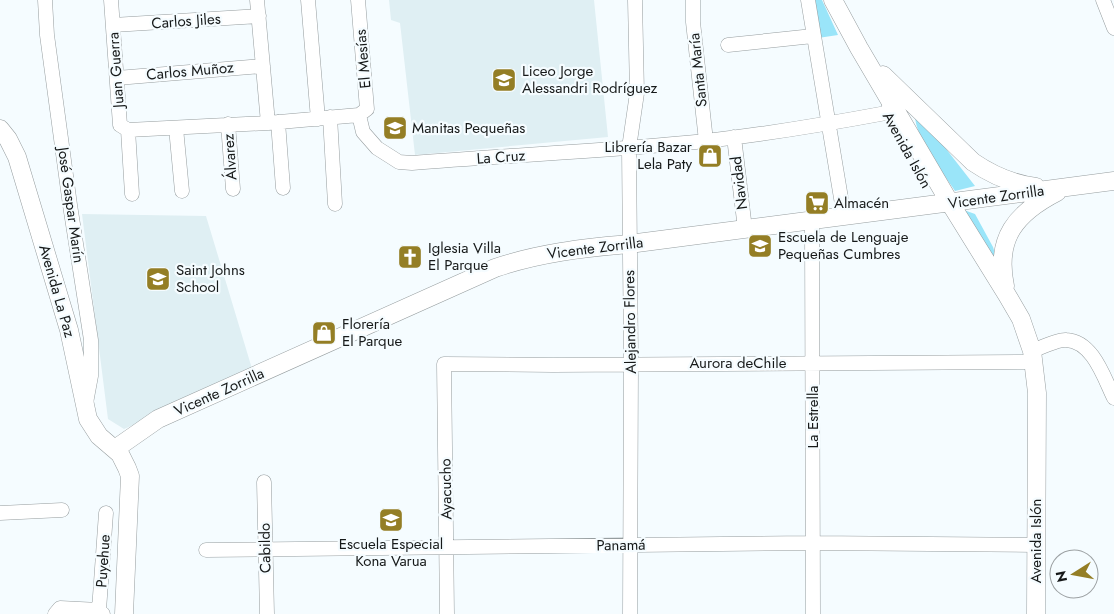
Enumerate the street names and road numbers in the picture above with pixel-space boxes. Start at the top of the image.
street label: Carlos Jiles [151,8,221,34]
street label: El Mesías [349,29,377,89]
street label: Juan Guerra [102,31,130,111]
street label: Santa María [683,32,713,108]
street label: Carlos Muñoz [145,56,235,86]
street label: Avenida Islón [877,108,937,192]
street label: Álvarez [217,133,243,181]
street label: José Gaspar Marín [52,144,90,264]
street label: La Cruz [476,144,526,170]
street label: Navidad [725,155,753,211]
street label: Vicente Zorrilla [947,179,1045,215]
street label: Vicente Zorrilla [546,231,644,265]
street label: Avenida La Paz [33,242,81,340]
street label: Alejandro Flores [618,270,642,374]
street label: Aurora deChile [690,352,787,374]
street label: Vicente Zorrilla [170,362,268,422]
street label: La Estrella [802,385,824,449]
street label: Ayacucho [434,458,458,520]
street label: Avenida Islón [1025,499,1047,583]
street label: Cabildo [254,523,276,573]
street label: Puyehue [90,533,116,588]
street label: Panamá [596,534,646,556]

